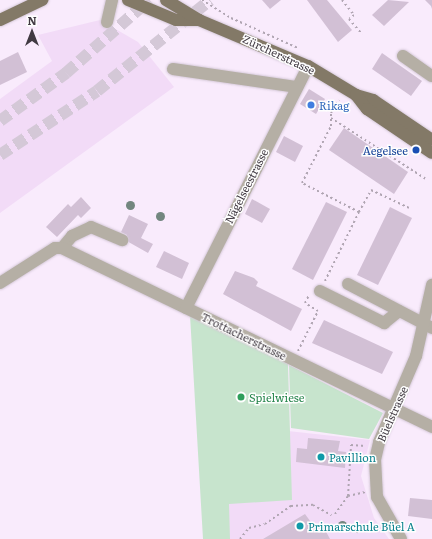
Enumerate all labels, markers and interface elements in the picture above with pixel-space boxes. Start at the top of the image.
north arrow [12,12,52,52]
text: N [27,12,37,28]
street label: Zürcherstrasse [241,31,317,77]
place label: Rikag [319,98,349,112]
marker: Rikag [306,100,316,110]
place label: Aegelsee [363,143,408,157]
marker: Aegelsee [411,145,421,155]
street label: Nägelseestrasse [222,147,270,225]
street label: Trottacherstrasse [199,310,289,362]
street label: Büelstrasse [374,384,410,444]
place label: Spielwiese [249,390,304,404]
marker: Spielwiese [236,392,246,402]
place label: Pavillion [329,450,376,464]
marker: Pavillion [316,452,326,462]
place label: Primarschule Büel A [308,519,415,533]
marker: Primarschule Büel A [295,521,305,531]

